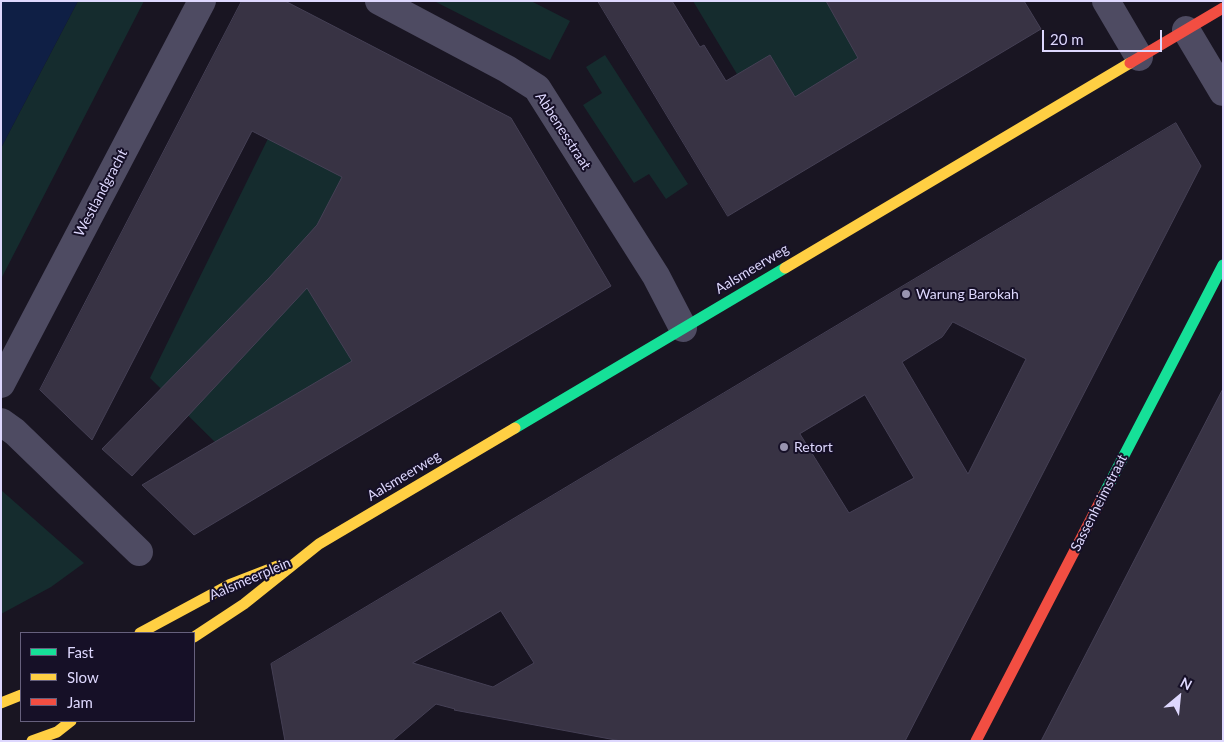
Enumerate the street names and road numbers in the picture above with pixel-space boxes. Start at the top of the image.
street label: Abbenesstraat [532,89,594,173]
street label: Westlandgracht [71,146,131,240]
street label: Aalsmeerweg [712,240,792,298]
street label: Aalsmeerweg [364,447,444,505]
street label: Sassenheimstraat [1067,452,1131,554]
street label: Aalsmeerplein [207,554,293,604]

